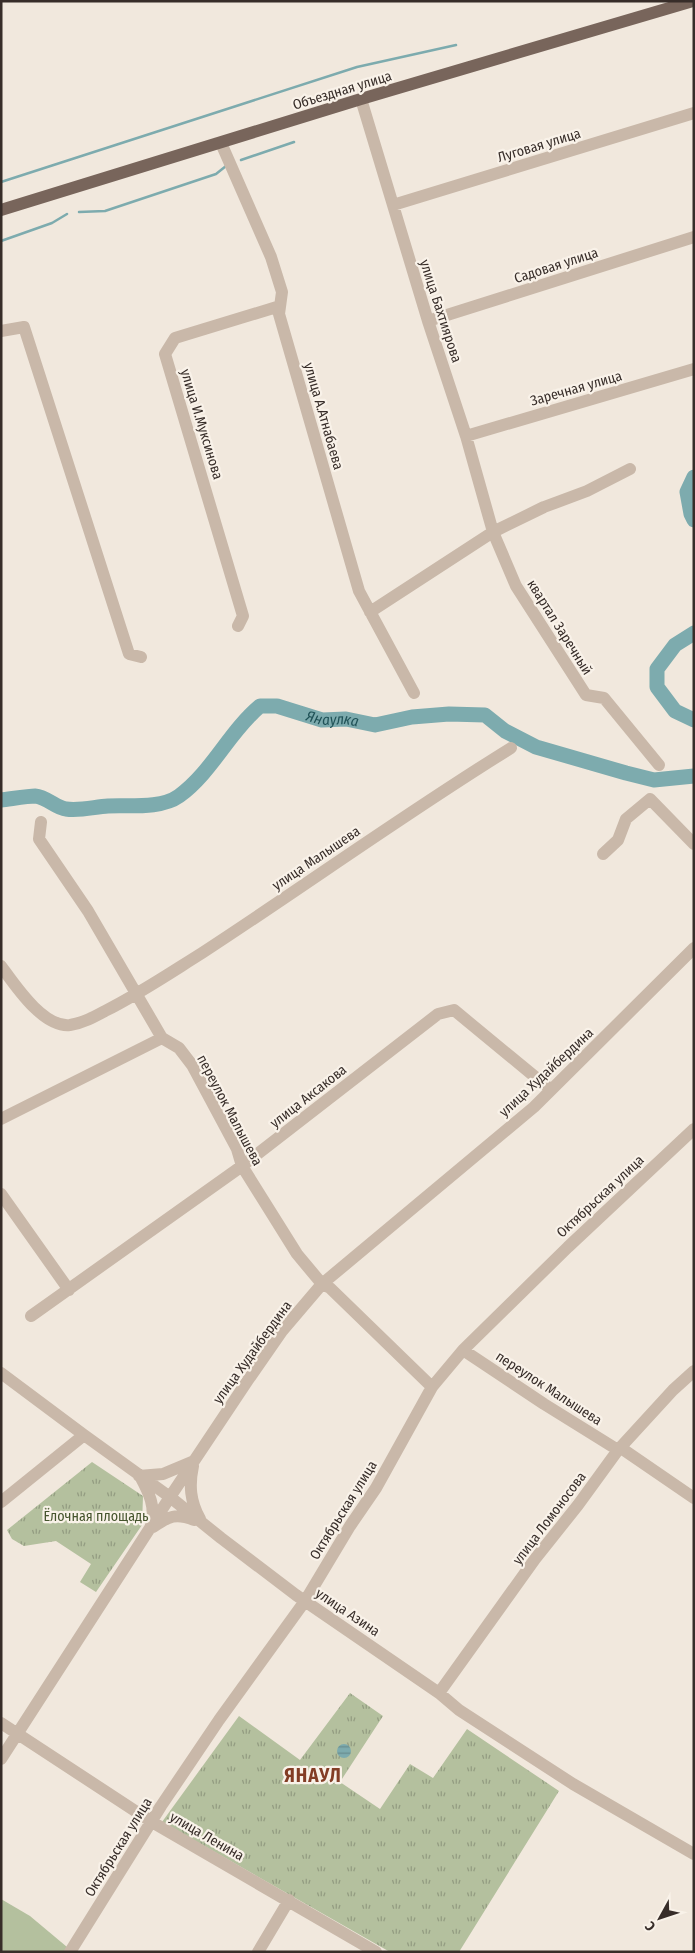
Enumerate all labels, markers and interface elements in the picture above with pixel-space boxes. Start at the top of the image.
street label: Объездная улица [291,67,394,114]
street label: Луговая улица [496,125,583,166]
street label: Садовая улица [512,244,600,287]
street label: улица Бахтиярова [416,257,465,365]
street label: улица А.Атнабаева [300,361,347,472]
street label: улица И.Муксинова [177,367,226,482]
street label: Заречная улица [528,367,624,410]
street label: квартал Заречный [523,577,596,678]
water label: Янаулка [303,706,361,730]
street label: улица Малышева [269,823,364,894]
street label: улица Худайбердина [496,1024,597,1121]
street label: переулок Малышева [193,1052,266,1169]
street label: улица Аксакова [267,1061,350,1132]
street label: Октябрьская улица [553,1151,648,1241]
street label: улица Худайбердина [209,1297,296,1407]
street label: переулок Малышева [492,1348,605,1429]
street label: Октябрьская улица [306,1458,381,1563]
street label: улица Ломоносова [509,1469,590,1568]
park label: Ёлочная площадь [43,1508,149,1525]
street label: улица Азина [312,1585,383,1640]
district label: ЯНАУЛ [284,1764,342,1787]
street label: Октябрьская улица [81,1795,156,1900]
street label: улица Ленина [167,1808,247,1865]
north arrow [635,1893,685,1943]
text: С [641,1917,659,1934]

